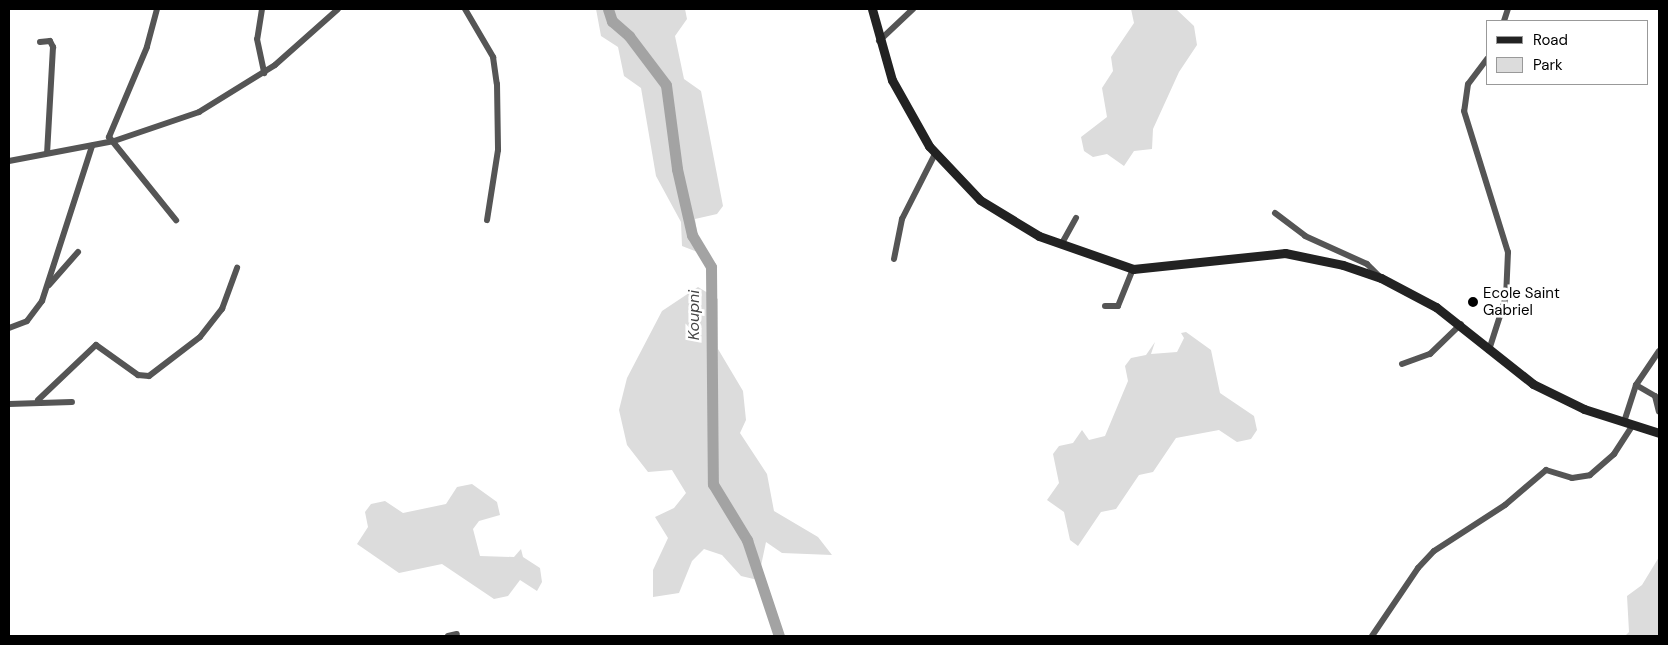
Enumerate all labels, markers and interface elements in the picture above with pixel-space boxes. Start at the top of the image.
legend [1486,20,1648,85]
text: Road [1533,30,1568,50]
text: Park [1533,55,1563,75]
place label: Ecole Saint Gabriel [1483,284,1560,319]
water label: Koupni [684,290,704,340]
marker: Ecole Saint Gabriel [1467,296,1479,308]

